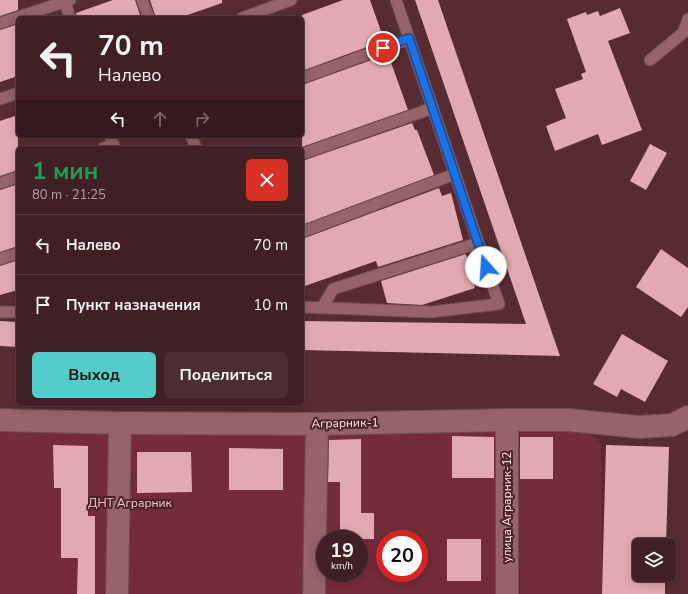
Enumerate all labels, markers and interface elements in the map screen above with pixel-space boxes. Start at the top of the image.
text: 70 m [98,27,164,65]
pin [366,31,400,65]
icon: left [32,32,84,84]
icon: arrive [372,37,394,59]
text: Налево [98,63,162,87]
icon: left [107,108,129,130]
icon: ahead [149,108,171,130]
icon: right [191,108,213,130]
text: 1 мин [32,155,98,187]
button: close [246,159,288,201]
text: 80 m · 21:25 [32,186,106,204]
icon: left [32,234,54,256]
text: Налево [66,235,121,255]
text: 70 m [253,235,288,255]
position arrow [465,246,507,288]
icon: arrive [32,294,54,316]
text: Пункт назначения [66,295,201,315]
text: 10 m [253,295,288,315]
button: Выход [32,352,156,398]
button: Поделиться [164,352,288,398]
street label: Аграрник-1 [311,414,379,432]
street label: улица Аграрник-12 [499,451,515,563]
park label: ДНТ Аграрник [88,495,173,511]
speed limit sign: 20 [376,530,428,582]
text: 19 [330,537,354,564]
map controls [632,538,676,582]
button: layers [632,538,676,582]
text: km/h [331,559,353,573]

